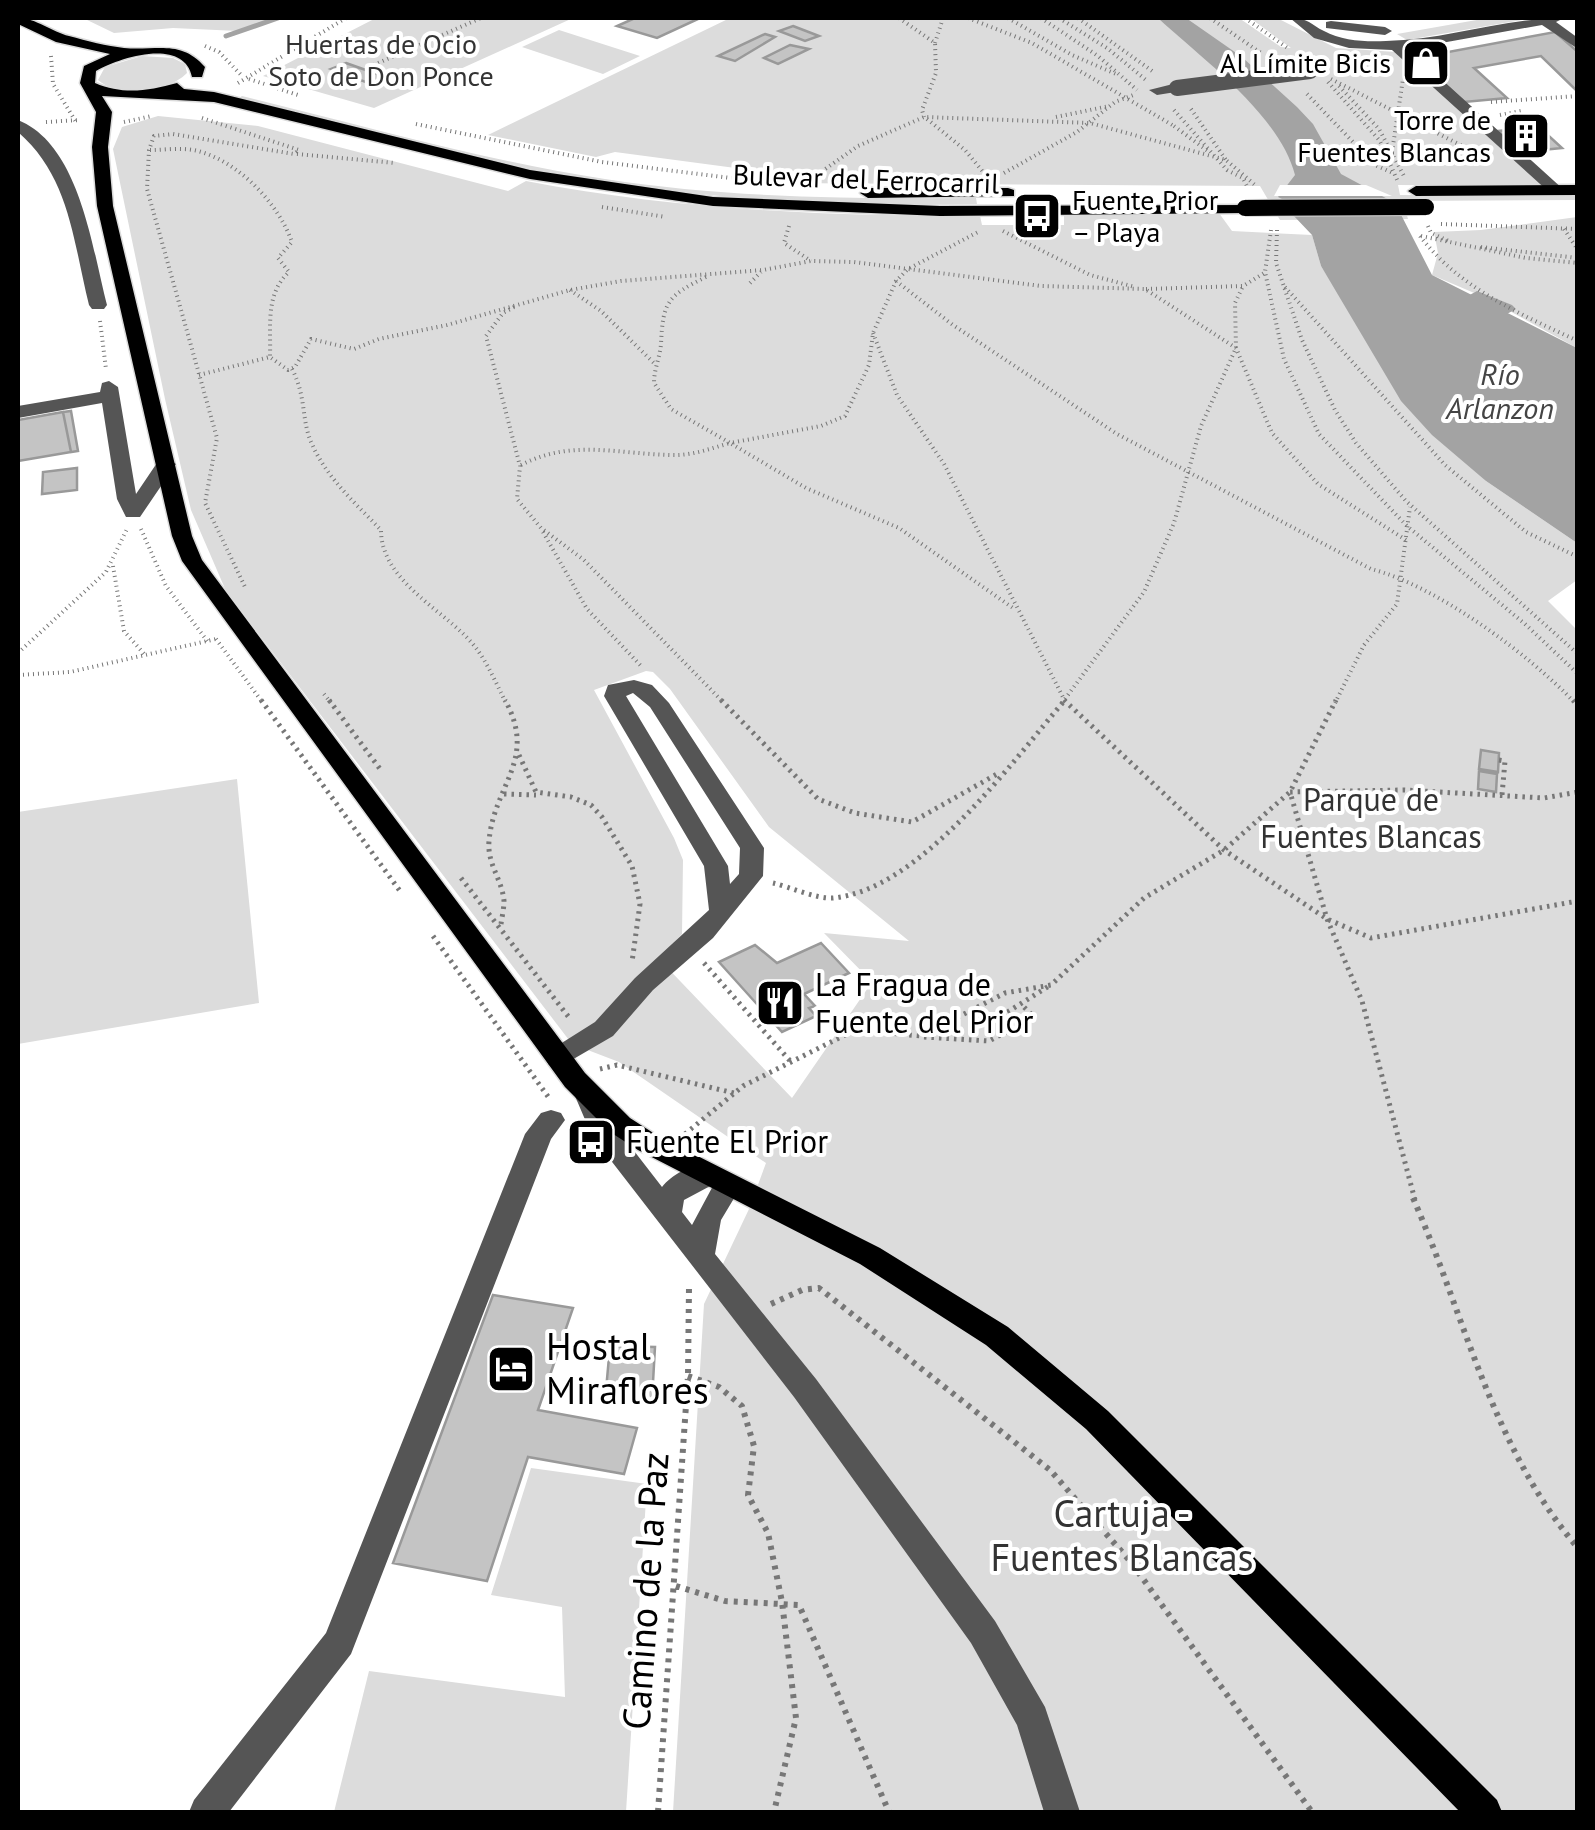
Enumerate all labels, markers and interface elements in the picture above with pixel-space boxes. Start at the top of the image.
park label: Huertas de Ocio Soto de Don Ponce [268,25,494,94]
shop icon: Al Límite Bicis [1400,37,1452,89]
place label: Al Límite Bicis [1220,44,1391,81]
place label: Torre de Fuentes Blancas [1297,101,1491,170]
building icon: Torre de Fuentes Blancas [1500,110,1552,162]
street label: Bulevar del Ferrocarril [732,155,1000,202]
place label: Fuente Prior – Playa [1072,181,1219,250]
bus stop icon: Fuente Prior – Playa [1011,190,1063,242]
water label: Río Arlanzon [1445,354,1554,427]
park label: Parque de Fuentes Blancas [1260,778,1482,857]
place label: La Fragua de Fuente del Prior [815,963,1034,1042]
restaurant icon: La Fragua de Fuente del Prior [754,977,806,1029]
bus stop icon: Fuente El Prior [565,1116,617,1168]
place label: Fuente El Prior [626,1120,828,1162]
place label: Hostal Miraflores [546,1321,709,1414]
hotel icon: Hostal Miraflores [485,1343,537,1395]
street label: Camino de la Paz [610,1451,679,1731]
park label: Cartuja - Fuentes Blancas [990,1488,1254,1581]

